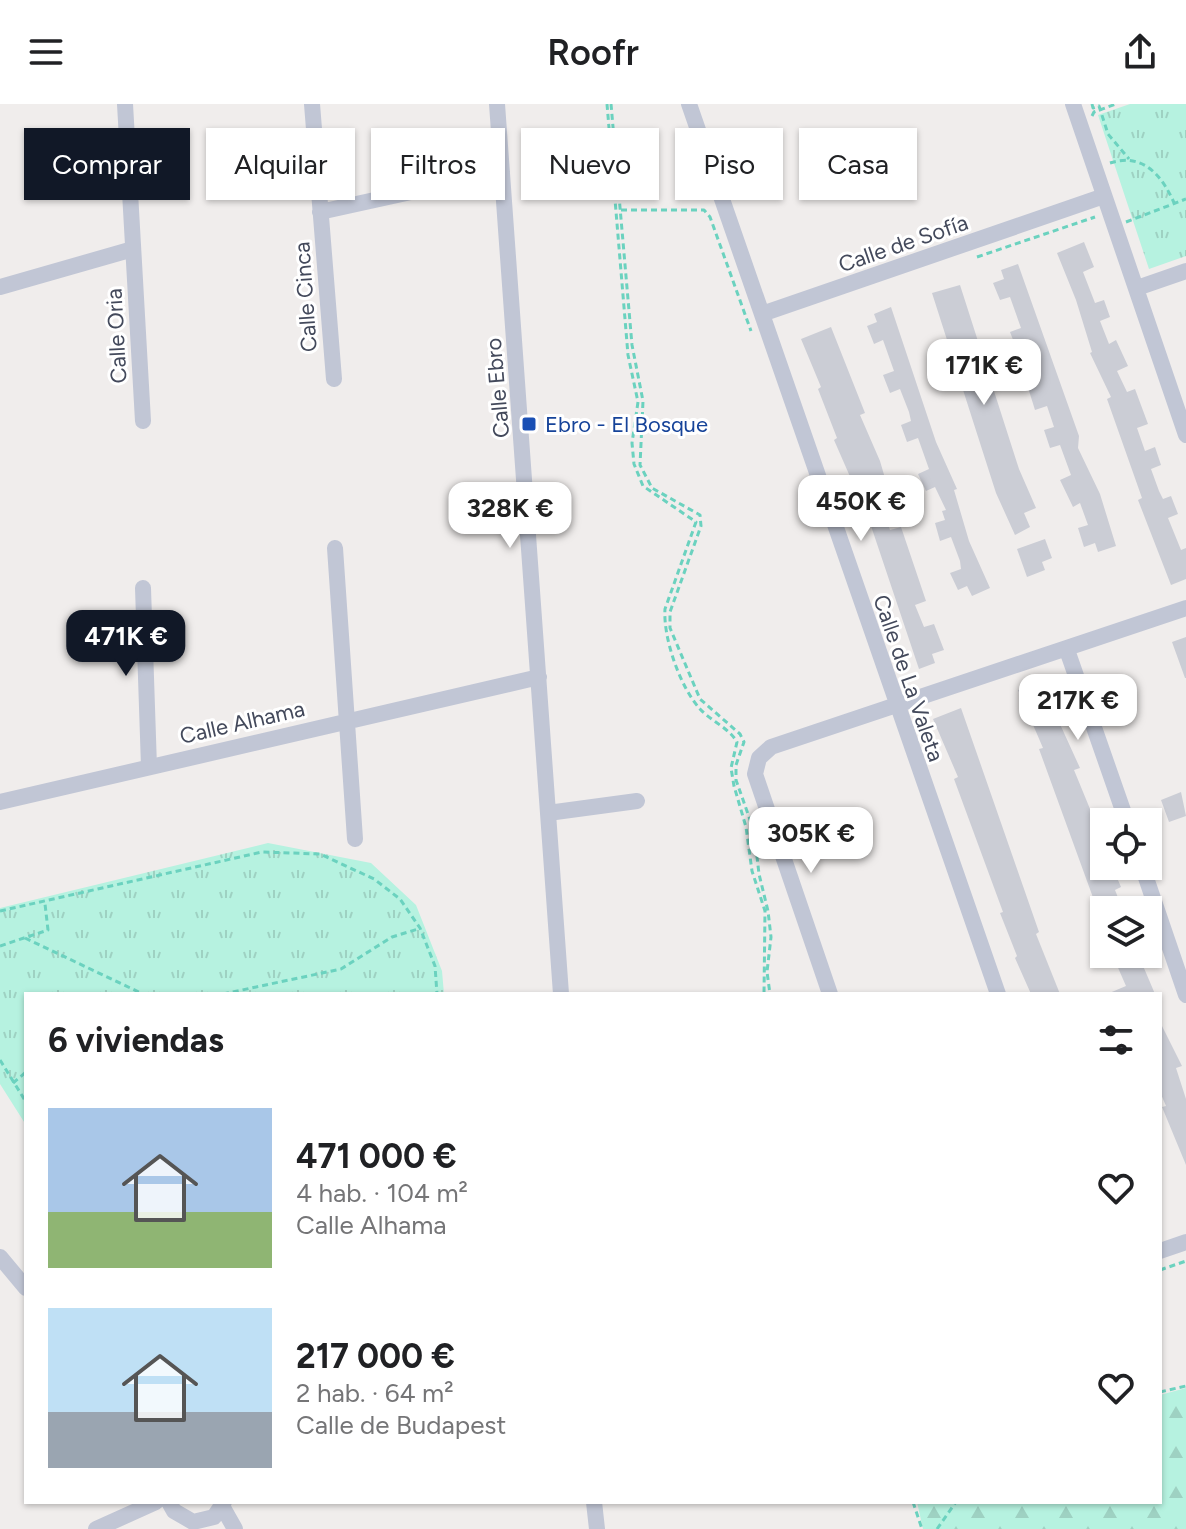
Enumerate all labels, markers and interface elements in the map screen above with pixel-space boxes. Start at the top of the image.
icon: menu [24,30,68,74]
icon: share [1118,30,1162,74]
text: Roofr [547,31,639,74]
chip: Comprar [24,128,190,200]
chip: Alquilar [206,128,355,200]
chip: Filtros [371,128,505,200]
chip: Nuevo [521,128,659,200]
chip: Piso [675,128,783,200]
chip: Casa [799,128,917,200]
street label: Calle de Sofía [835,209,972,278]
street label: Calle Cinca [288,241,323,353]
street label: Calle Oria [101,288,132,384]
street label: Calle Ebro [480,337,515,439]
pin: 171K € [919,339,1049,407]
text: 171K € [945,349,1023,381]
place label: Ebro - El Bosque [545,411,708,438]
marker: Ebro - El Bosque [520,415,538,433]
pin: 450K € [796,475,926,543]
pin: 328K € [445,482,575,550]
text: 450K € [816,485,906,517]
text: 328K € [467,492,554,524]
street label: Calle de La Valeta [867,591,950,765]
pin: 471K € [61,610,191,678]
text: 471K € [84,620,168,652]
pin: 217K € [1013,674,1143,742]
text: 217K € [1037,684,1119,716]
street label: Calle Alhama [177,695,307,750]
pin: 305K € [746,807,876,875]
map controls [1090,808,1162,968]
button: locate [1090,808,1162,880]
text: 305K € [767,817,855,849]
button: layers [1090,896,1162,968]
icon: filters [1094,1018,1138,1062]
text: 6 viviendas [48,1020,224,1061]
text: 471 000 € [296,1136,457,1177]
icon: home [112,1140,208,1236]
icon: heart [1094,1166,1138,1210]
text: 4 hab. · 104 m² [296,1177,468,1209]
text: Calle Alhama [296,1209,447,1241]
text: 217 000 € [296,1336,455,1377]
icon: home [112,1340,208,1436]
icon: heart [1094,1366,1138,1410]
text: 2 hab. · 64 m² [296,1377,454,1409]
text: Calle de Budapest [296,1409,506,1441]

